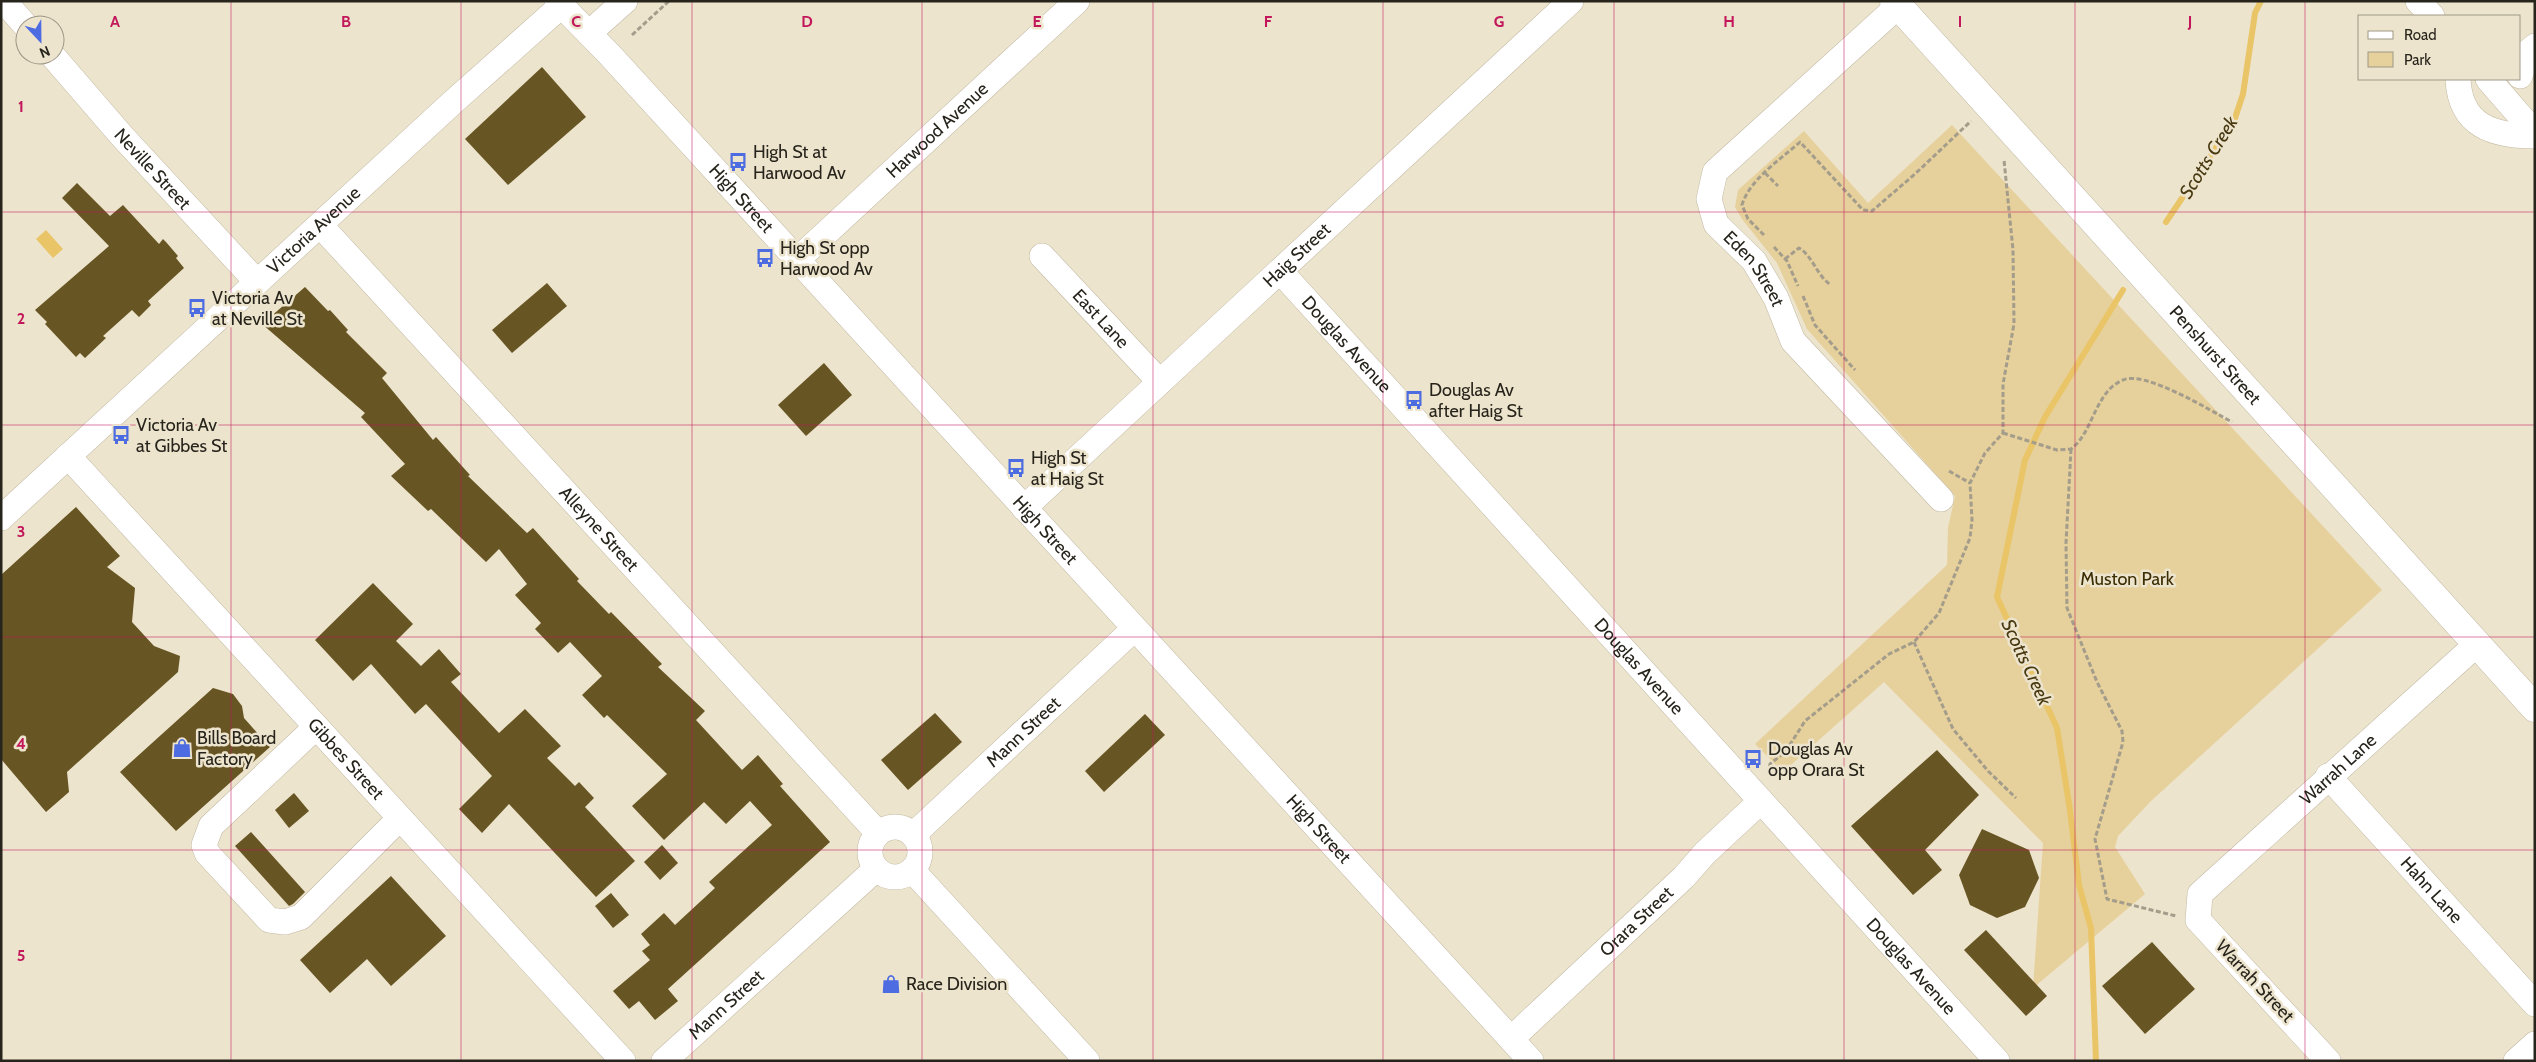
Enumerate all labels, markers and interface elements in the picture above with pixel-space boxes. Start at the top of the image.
text: A [110,12,120,31]
text: B [341,12,351,31]
text: C [571,12,581,31]
text: D [801,12,813,31]
text: E [1032,12,1042,31]
text: F [1264,12,1273,31]
text: G [1494,12,1504,31]
text: H [1723,12,1735,31]
text: I [1958,12,1962,31]
text: J [2187,12,2192,31]
north arrow [15,15,65,65]
legend [2358,15,2521,80]
text: Road [2404,26,2437,44]
text: N [37,42,53,62]
text: Park [2404,51,2431,69]
street label: Harwood Avenue [882,78,993,183]
text: 1 [18,97,24,116]
water label: Scotts Creek [2174,111,2243,203]
street label: Neville Street [110,124,195,214]
place label: High St at Harwood Av [753,141,846,184]
bus stop icon: High St at Harwood Av [727,151,749,173]
street label: High Street [704,159,778,237]
street label: Victoria Avenue [262,182,365,279]
street label: Haig Street [1258,218,1335,292]
street label: Eden Street [1719,226,1789,309]
place label: High St opp Harwood Av [780,237,873,280]
bus stop icon: High St opp Harwood Av [754,247,776,269]
street label: East Lane [1068,285,1134,353]
place label: Victoria Av at Neville St [212,287,303,330]
street label: Douglas Avenue [1297,291,1396,397]
bus stop icon: Victoria Av at Neville St [186,297,208,319]
street label: Penshurst Street [2165,301,2265,409]
text: 2 [17,309,25,328]
place label: Douglas Av after Haig St [1429,379,1523,422]
bus stop icon: Douglas Av after Haig St [1403,389,1425,411]
place label: Victoria Av at Gibbes St [136,414,227,457]
bus stop icon: Victoria Av at Gibbes St [110,424,132,446]
place label: High St at Haig St [1031,447,1104,490]
bus stop icon: High St at Haig St [1005,457,1027,479]
street label: Alleyne Street [555,482,643,576]
street label: High Street [1008,491,1082,569]
text: 3 [17,522,25,541]
park label: Muston Park [2080,568,2175,590]
street label: Douglas Avenue [1589,614,1688,719]
water label: Scotts Creek [1997,615,2057,710]
street label: Mann Street [982,692,1065,772]
street label: Gibbes Street [303,714,389,804]
place label: Bills Board Factory [197,727,276,770]
street label: Warrah Lane [2295,729,2381,809]
text: 4 [16,734,26,753]
shop icon: Bills Board Factory [171,737,193,759]
place label: Douglas Av opp Orara St [1768,738,1865,781]
bus stop icon: Douglas Av opp Orara St [1742,748,1764,770]
street label: High Street [1282,790,1356,868]
street label: Hahn Lane [2396,852,2467,928]
street label: Orara Street [1595,882,1678,961]
street label: Douglas Avenue [1862,913,1960,1019]
street label: Warrah Street [2211,935,2299,1027]
text: 5 [17,946,25,965]
street label: Mann Street [684,965,768,1044]
shop icon: Race Division [880,973,902,995]
place label: Race Division [906,973,1007,995]

